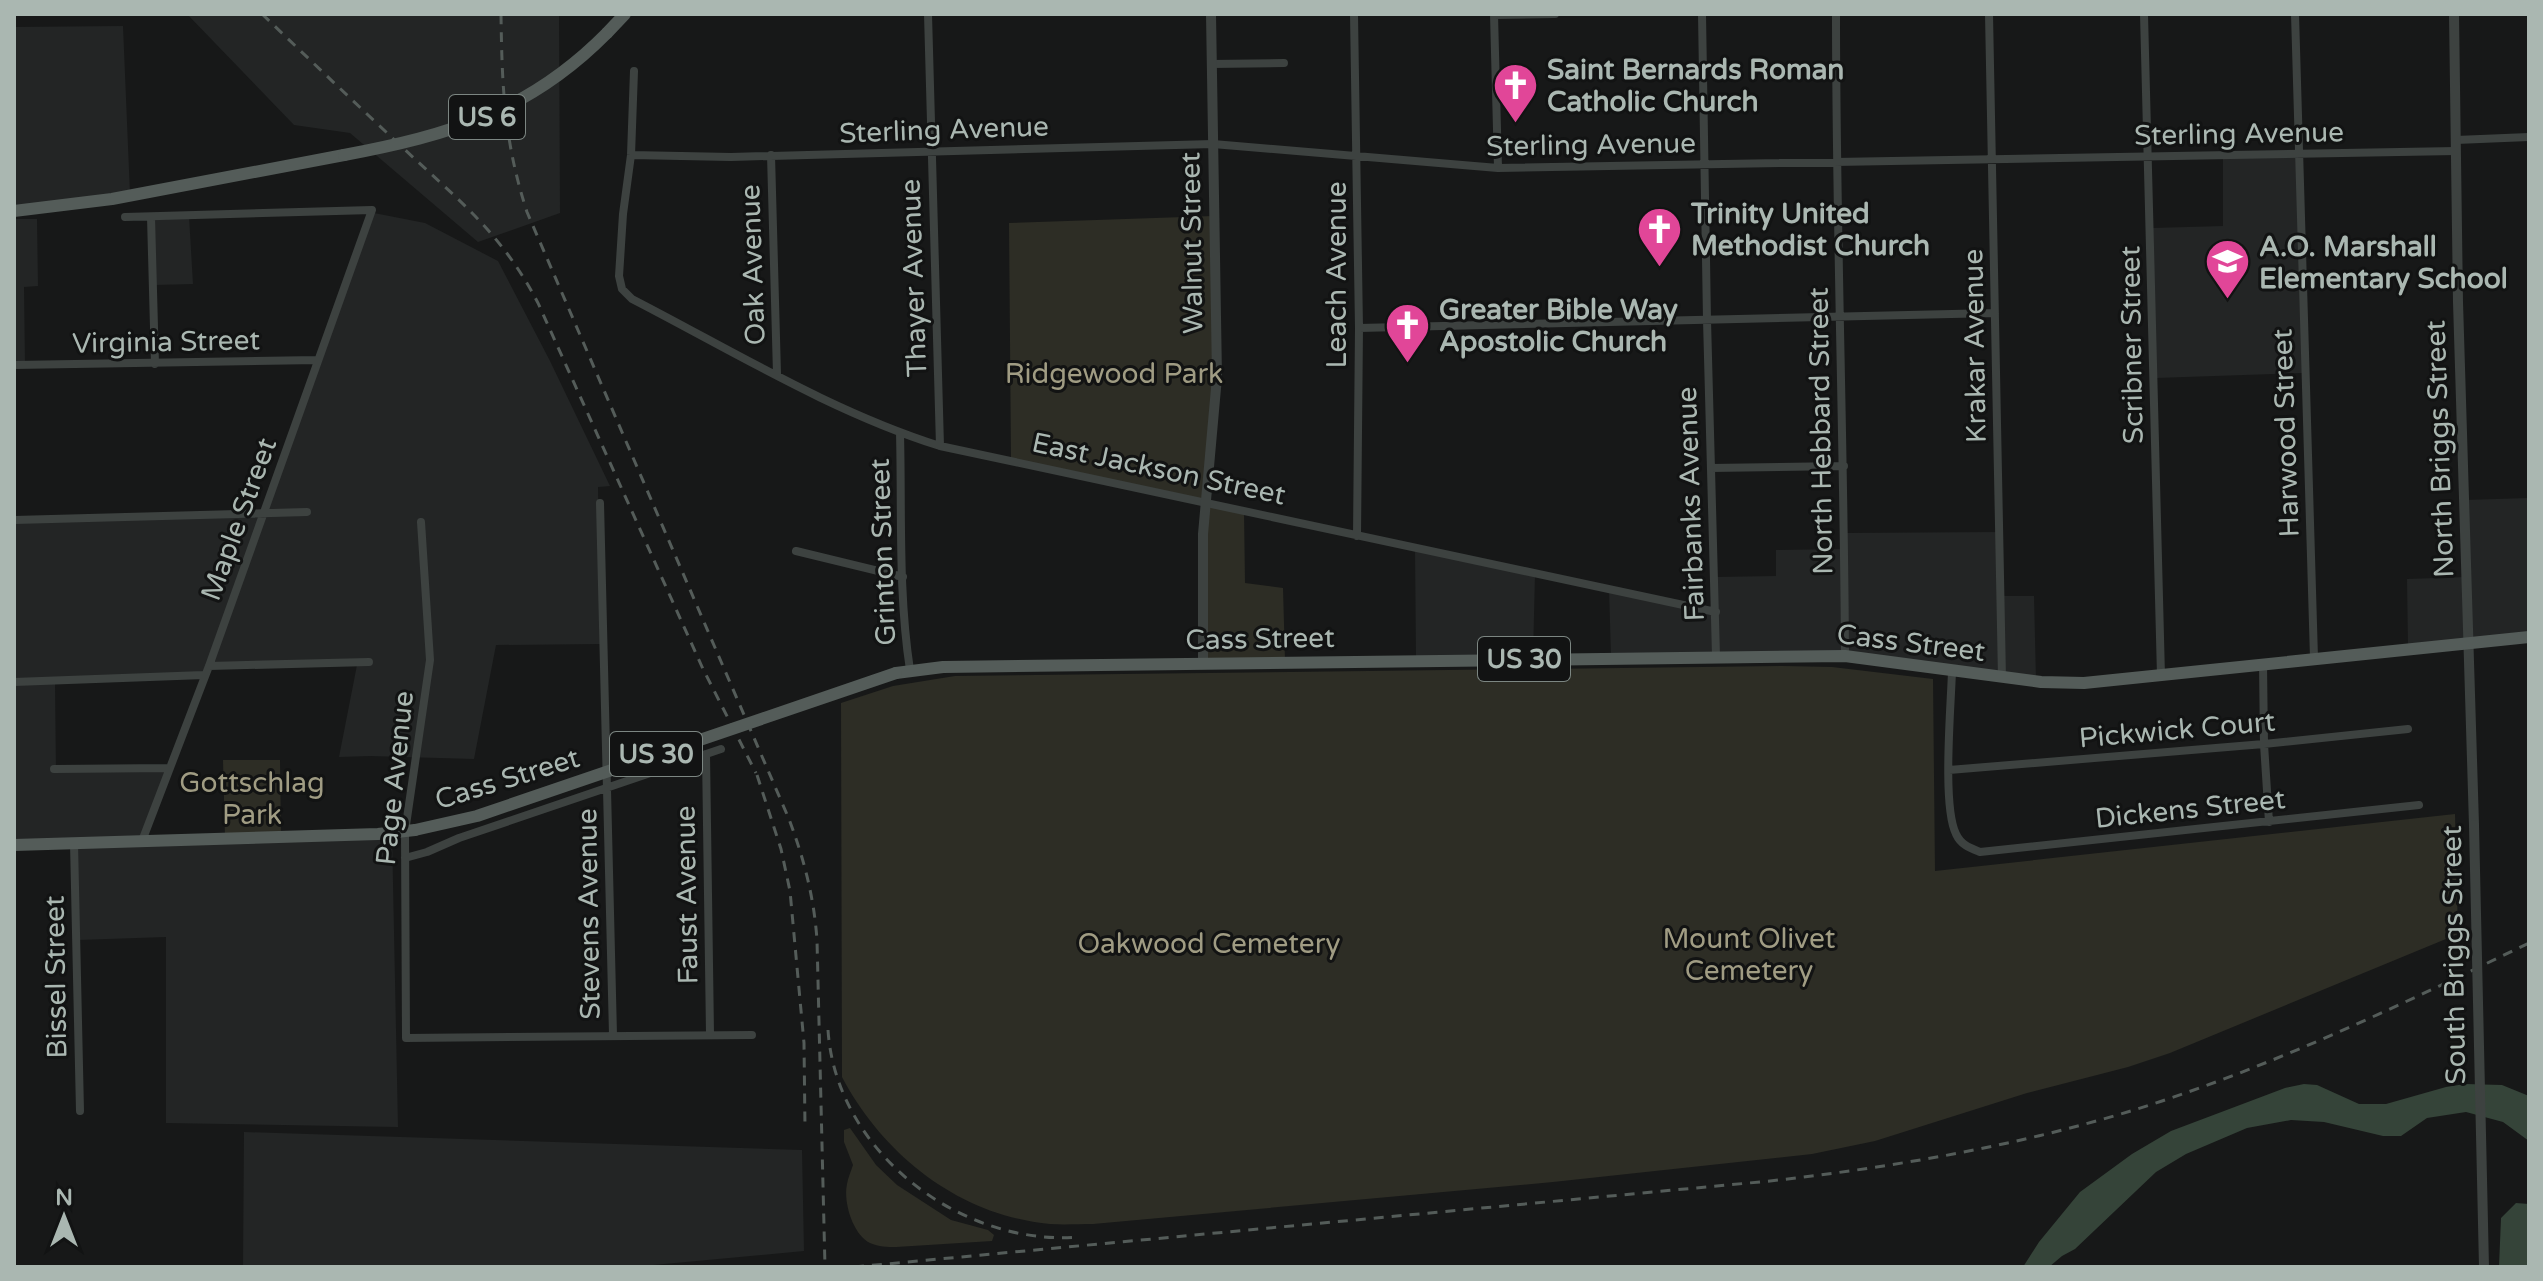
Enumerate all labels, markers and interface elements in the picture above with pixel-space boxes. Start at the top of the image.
place label: Saint Bernards Roman Catholic Church [1547,53,1844,119]
church icon: Saint Bernards Roman Catholic Church [1492,61,1540,124]
road number: US 6 [449,95,525,139]
street label: Sterling Avenue [839,109,1050,151]
street label: Sterling Avenue [2134,115,2344,153]
street label: Sterling Avenue [1486,126,1696,164]
street label: Walnut Street [1173,151,1211,334]
street label: Thayer Avenue [894,178,934,378]
street label: Leach Avenue [1320,181,1354,369]
street label: Oak Avenue [733,184,773,346]
place label: Trinity United Methodist Church [1690,197,1930,263]
church icon: Trinity United Methodist Church [1636,205,1684,268]
place label: A.O. Marshall Elementary School [2259,230,2508,296]
school or university icon: A.O. Marshall Elementary School [2204,238,2252,301]
street label: Scribner Street [2113,245,2151,444]
street label: Krakar Avenue [1956,249,1994,443]
street label: North Hebbard Street [1801,287,1841,575]
place label: Greater Bible Way Apostolic Church [1439,293,1678,359]
church icon: Greater Bible Way Apostolic Church [1384,301,1432,364]
street label: North Briggs Street [2418,319,2461,578]
street label: Virginia Street [72,323,261,361]
street label: Harwood Street [2265,328,2307,538]
park label: Ridgewood Park [1005,357,1223,391]
street label: Fairbanks Avenue [1670,386,1712,622]
street label: East Jackson Street [1029,425,1289,513]
street label: Maple Street [194,433,284,605]
street label: Grinton Street [863,457,903,646]
street label: Cass Street [1835,617,1987,669]
street label: Cass Street [1185,621,1335,657]
road number: US 30 [1478,637,1570,681]
street label: Page Avenue [369,689,421,867]
street label: Pickwick Court [2078,704,2277,756]
road number: US 30 [610,732,702,776]
street label: Cass Street [431,741,584,817]
park label: Gottschlag Park [179,766,325,832]
street label: Dickens Street [2093,782,2287,836]
street label: Faust Avenue [668,805,706,985]
street label: Stevens Avenue [570,808,608,1020]
street label: South Briggs Street [2435,825,2473,1085]
street label: Bissel Street [38,895,74,1059]
park label: Mount Olivet Cemetery [1662,922,1836,988]
park label: Oakwood Cemetery [1078,927,1340,961]
north arrow [24,1177,104,1257]
text: N [55,1185,73,1211]

